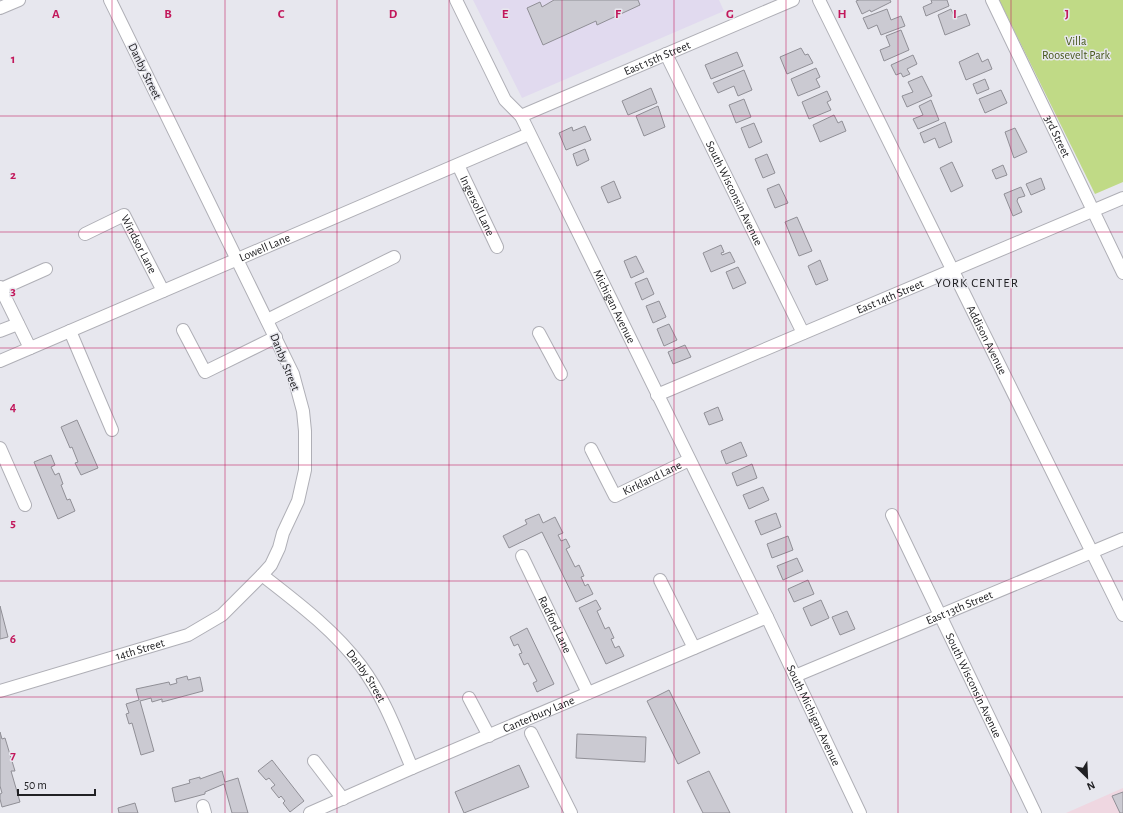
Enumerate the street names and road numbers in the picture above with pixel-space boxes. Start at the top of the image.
street label: East 15th Street [622,38,692,77]
street label: Danby Street [125,41,164,102]
street label: 3rd Street [1042,113,1073,159]
street label: South Wisconsin Avenue [704,139,765,247]
street label: Ingersoll Lane [458,174,497,238]
street label: Windsor Lane [119,213,159,275]
street label: Lowell Lane [237,231,292,264]
street label: Michigan Avenue [591,268,638,345]
street label: East 14th Street [855,277,926,316]
street label: Addison Avenue [965,303,1009,376]
street label: Danby Street [267,332,302,393]
street label: Kirkland Lane [621,459,683,497]
street label: East 13th Street [924,588,994,627]
street label: Radford Lane [536,594,574,655]
street label: South Wisconsin Avenue [944,631,1004,740]
street label: 14th Street [114,636,166,662]
street label: Danby Street [344,647,388,704]
street label: South Michigan Avenue [785,663,843,768]
street label: Canterbury Lane [501,694,576,735]

